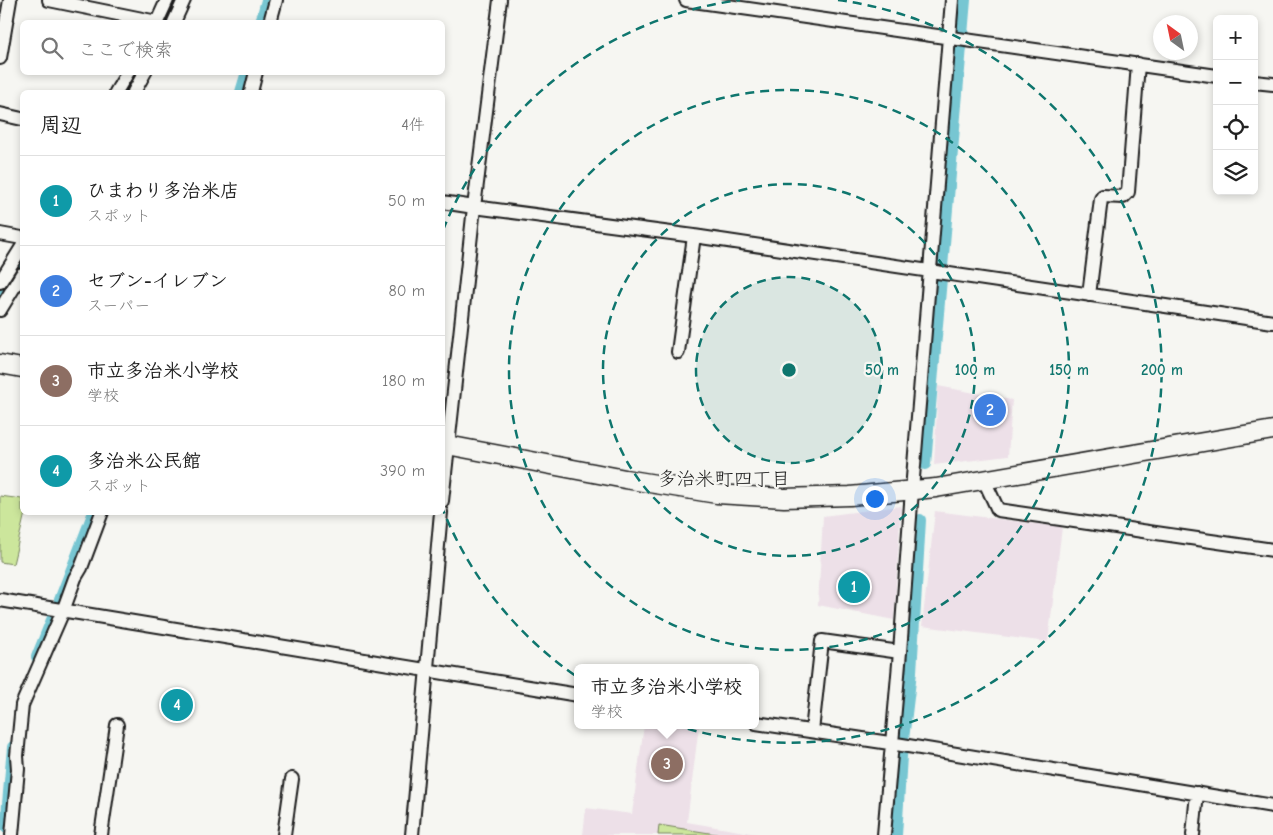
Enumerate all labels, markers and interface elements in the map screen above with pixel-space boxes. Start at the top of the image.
north arrow [1153,15,1198,60]
map controls [1213,15,1258,195]
button: + [1213,15,1258,60]
search box [20,20,445,75]
icon: search [38,34,66,62]
text: ここで検索 [78,39,173,61]
button: − [1213,60,1258,105]
button: locate [1213,105,1258,150]
text: 周辺 [40,113,82,137]
text: 4件 [401,116,425,134]
button: layers [1213,150,1258,195]
text: ひまわり多治米店 [87,180,239,202]
text: 1 [53,192,59,210]
text: 50 m [388,192,425,210]
text: スポット [87,207,151,225]
text: セブン-イレブン [87,270,228,292]
text: 2 [52,282,60,300]
text: 80 m [388,282,425,300]
text: スーパー [87,297,150,315]
text: 市立多治米小学校 [87,360,239,382]
centre of rings [780,361,798,379]
text: 50 m [865,361,899,379]
text: 100 m [955,361,995,379]
text: 150 m [1049,361,1089,379]
text: 200 m [1141,361,1183,379]
text: 3 [52,372,60,390]
text: 180 m [382,372,425,390]
text: 学校 [87,387,119,405]
pin: 2 [974,391,1006,429]
text: 多治米公民館 [87,450,201,472]
text: 4 [52,462,60,480]
text: 390 m [380,462,425,480]
district label: 多治米町四丁目 [657,468,791,490]
text: スポット [87,477,151,495]
your location [862,486,888,512]
pin: 1 [838,568,870,606]
popup [574,664,759,729]
text: 市立多治米小学校 [590,676,743,698]
pin: 4 [161,686,193,724]
text: 学校 [590,703,623,721]
pin: 3 [651,745,683,783]

